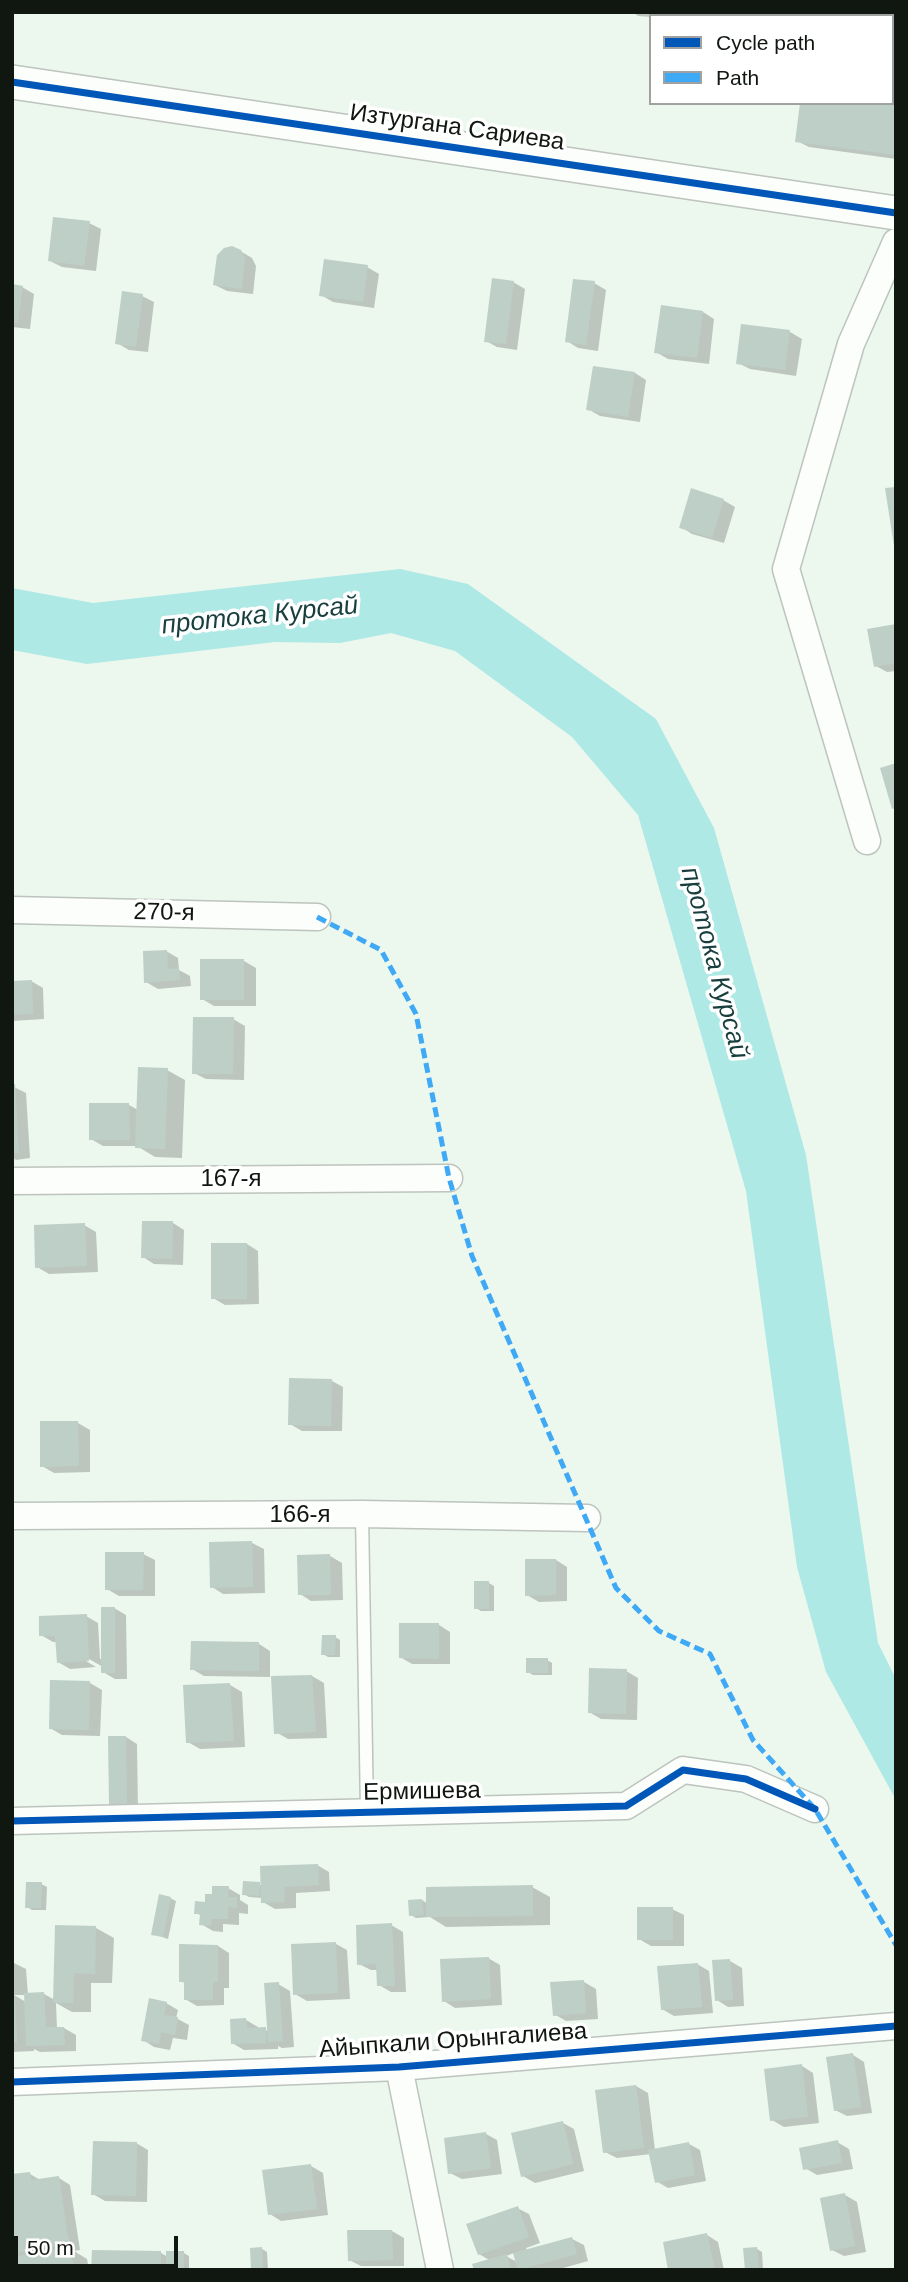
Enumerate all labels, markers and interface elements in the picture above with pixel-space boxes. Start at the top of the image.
legend [649,14,894,105]
text: Cycle path [716,31,815,54]
text: Path [716,66,759,89]
street label: Изтургана Сариева [348,99,566,157]
water label: протока Курсай [160,590,360,642]
water label: протока Курсай [673,864,755,1062]
street label: 270-я [133,898,195,928]
street label: 167-я [200,1165,262,1193]
street label: 166-я [269,1501,331,1529]
street label: Ермишева [363,1777,481,1807]
street label: Айыпкали Орынгалиева [318,2017,588,2065]
scale bar [18,2222,182,2266]
text: 50 m [27,2236,74,2259]

